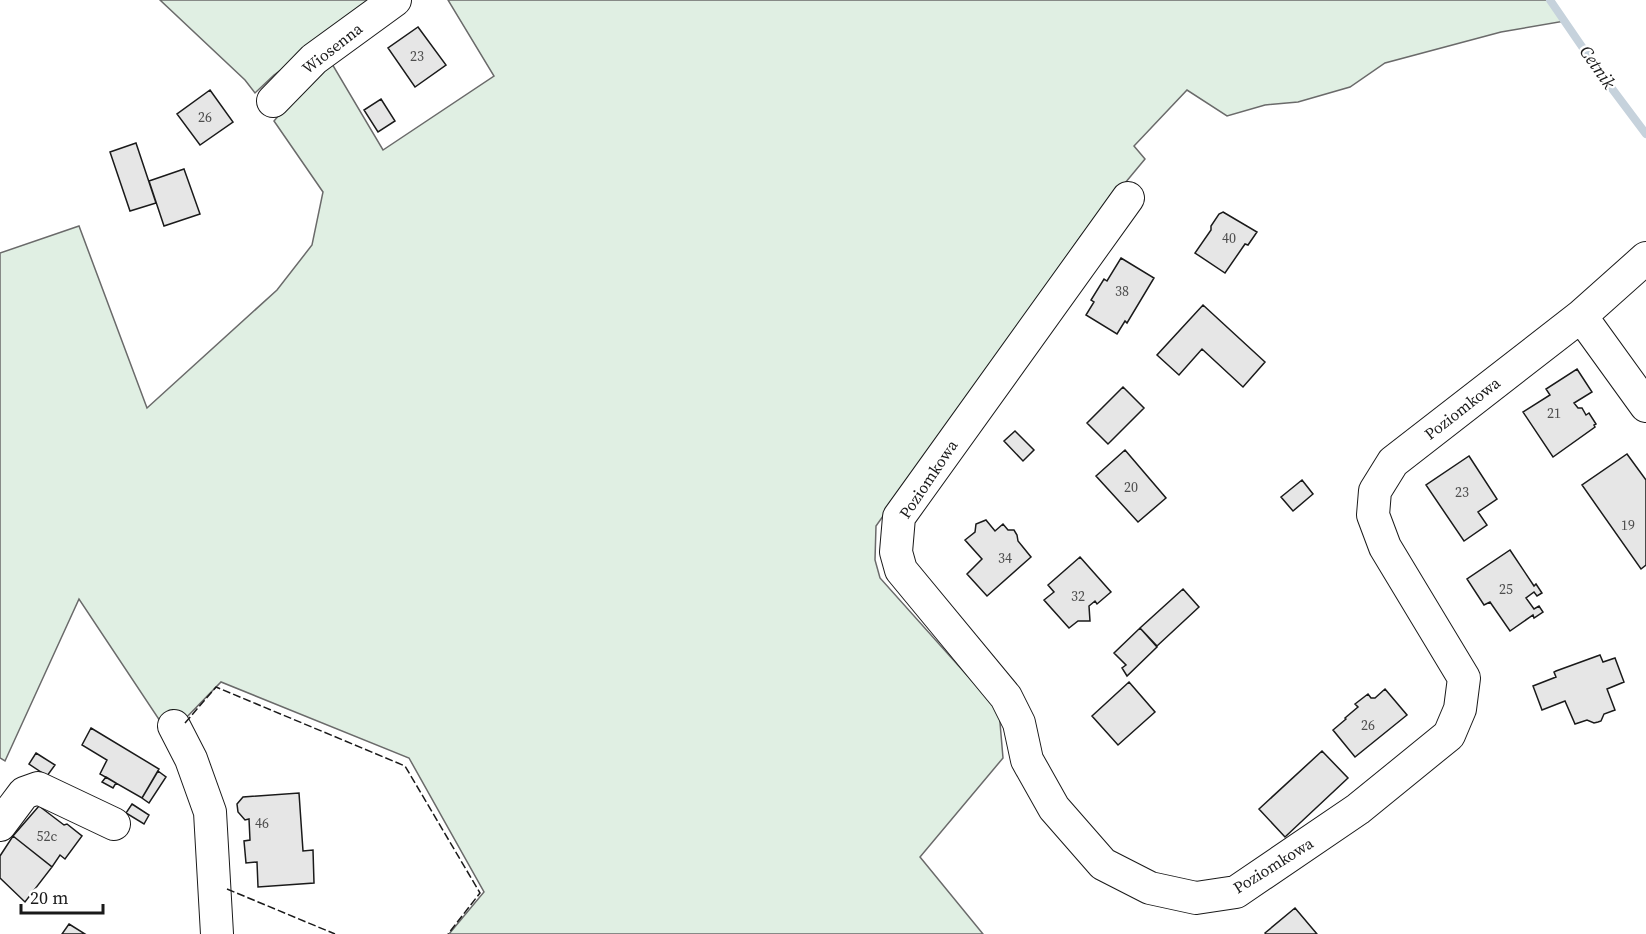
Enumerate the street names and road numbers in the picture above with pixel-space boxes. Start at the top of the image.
street label: Wiosenna [297,17,368,79]
street label: Poziomkowa [1420,371,1505,445]
street label: Poziomkowa [894,435,963,523]
street label: Poziomkowa [1229,831,1318,898]

